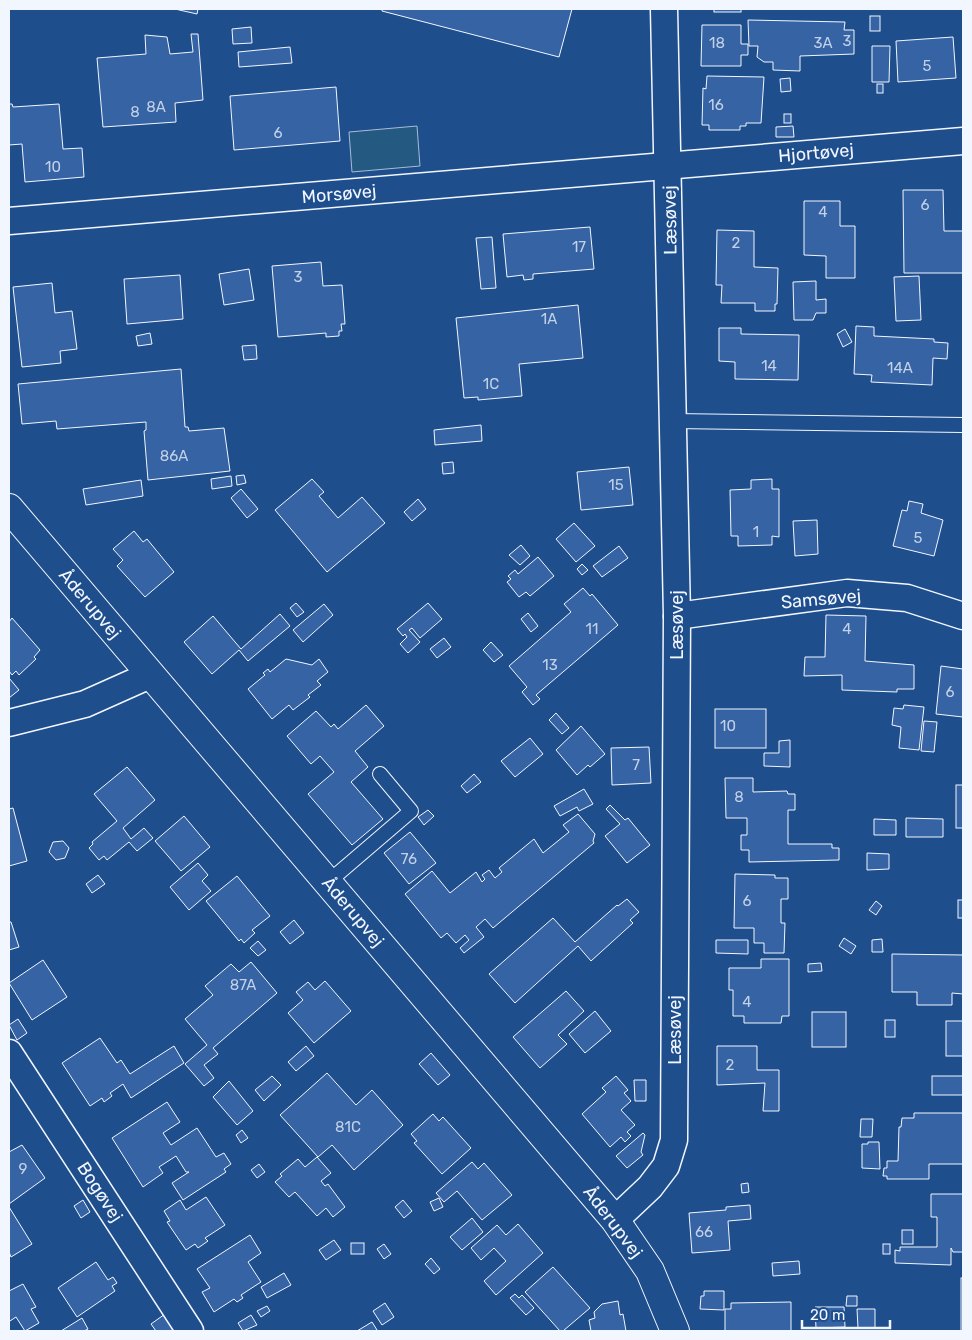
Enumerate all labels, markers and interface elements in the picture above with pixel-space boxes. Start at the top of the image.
house number: 3 [842,32,852,50]
house number: 18 [709,34,725,52]
house number: 3A [813,34,833,52]
house number: 5 [923,57,932,75]
house number: 16 [708,96,724,114]
house number: 8A [146,98,166,116]
house number: 8 [130,103,140,121]
house number: 6 [273,124,283,142]
street label: Hjortøvej [777,139,855,167]
house number: 10 [45,158,61,176]
street label: Morsøvej [301,180,377,208]
street label: Læsøvej [658,185,682,255]
house number: 6 [920,196,930,214]
house number: 4 [818,203,828,221]
house number: 2 [732,234,741,252]
house number: 17 [572,238,586,256]
house number: 3 [293,268,303,286]
house number: 1A [541,310,557,328]
house number: 14 [761,357,777,375]
house number: 14A [887,359,913,377]
house number: 1C [483,375,499,393]
house number: 86A [160,447,188,465]
house number: 15 [608,476,624,494]
house number: 1 [753,523,759,541]
house number: 5 [914,529,923,547]
street label: Åderupvej [54,564,126,644]
street label: Samsøvej [780,585,862,613]
street label: Læsøvej [666,590,688,660]
house number: 11 [586,620,598,638]
house number: 4 [842,620,852,638]
house number: 13 [542,656,558,674]
house number: 6 [945,683,955,701]
house number: 10 [720,717,736,735]
house number: 7 [632,756,640,774]
house number: 8 [734,788,744,806]
house number: 76 [401,850,417,868]
street label: Åderupvej [317,872,389,952]
house number: 6 [742,892,752,910]
house number: 87A [230,976,256,994]
house number: 4 [742,993,752,1011]
street label: Læsøvej [664,995,686,1065]
house number: 2 [726,1056,735,1074]
house number: 81C [335,1118,361,1136]
street label: Bogøvej [72,1158,128,1226]
house number: 9 [19,1160,28,1178]
street label: Åderupvej [579,1181,647,1263]
house number: 66 [695,1223,713,1241]
scale bar [802,1298,890,1330]
text: 20 m [810,1306,845,1324]

